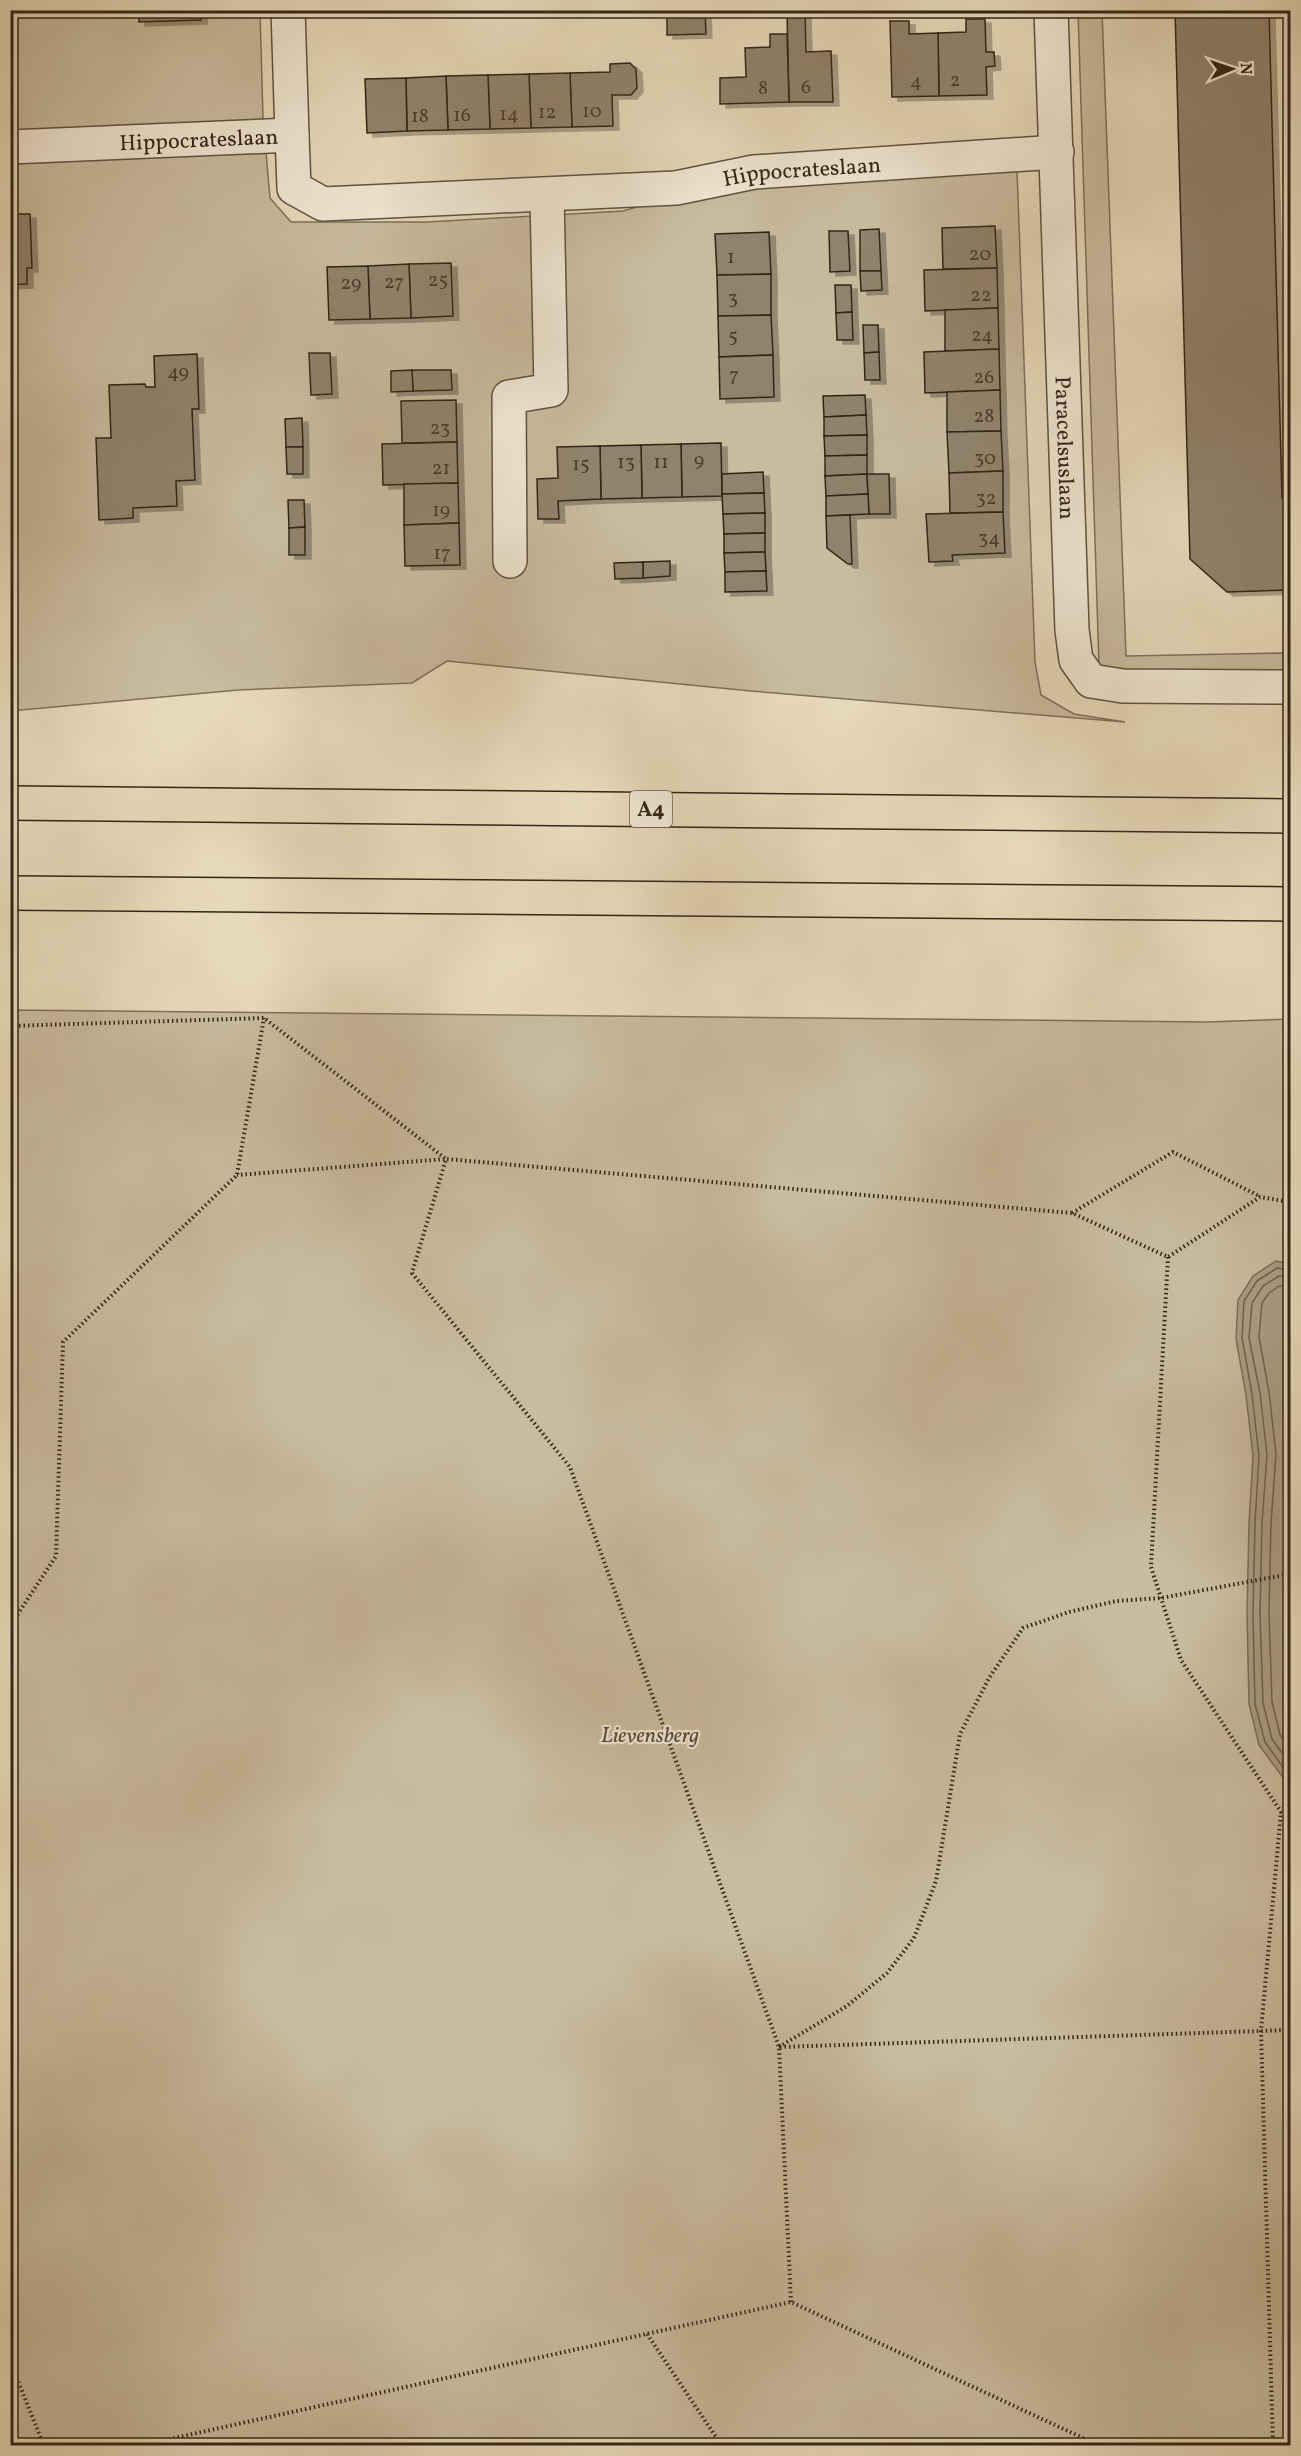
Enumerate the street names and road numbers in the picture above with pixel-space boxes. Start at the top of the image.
street label: Hippocrateslaan [119,123,279,160]
street label: Hippocrateslaan [720,151,882,196]
street label: Paracelsuslaan [1045,375,1081,520]
road number: A4 [630,791,672,827]

